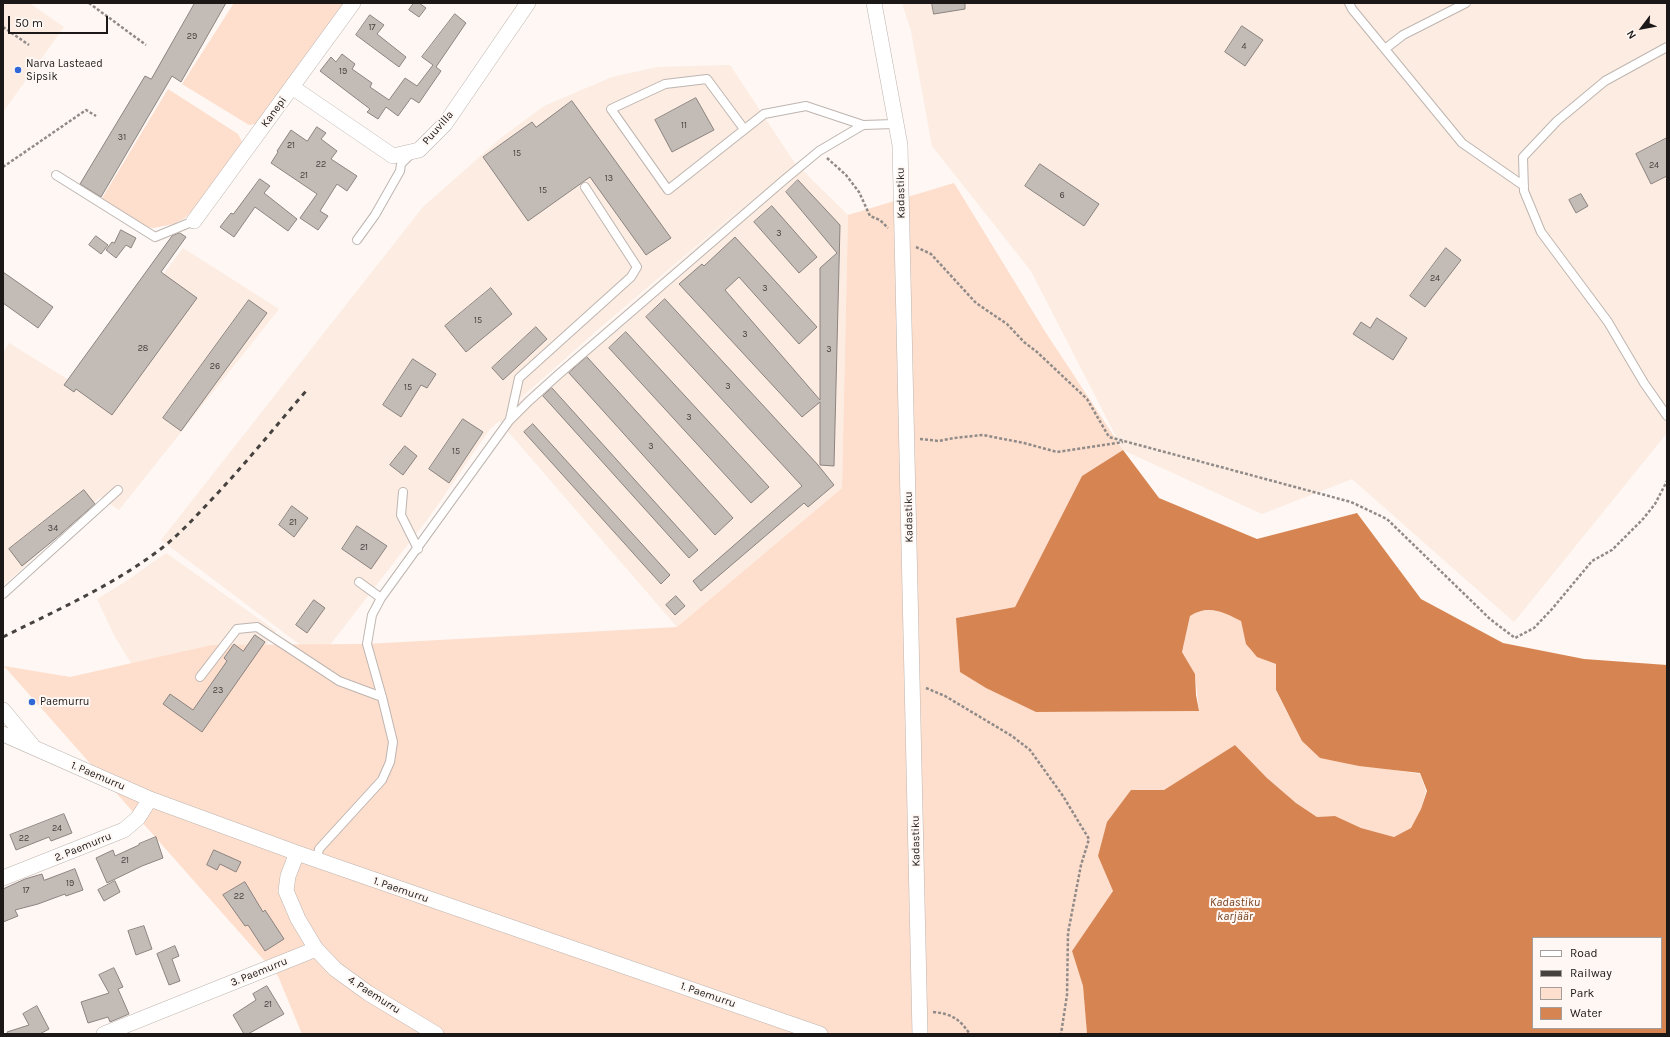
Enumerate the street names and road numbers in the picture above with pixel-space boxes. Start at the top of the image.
street label: Kanepi [258,94,290,130]
street label: Puuvilla [420,108,456,148]
street label: Kadastiku [894,167,908,219]
street label: Kadastiku [902,491,916,543]
street label: 1. Paemurru [69,759,127,793]
street label: Kadastiku [909,815,923,867]
street label: 2. Paemurru [53,830,113,864]
street label: 1. Paemurru [372,874,430,906]
street label: 3. Paemurru [229,955,289,989]
street label: 4. Paemurru [345,973,403,1017]
street label: 1. Paemurru [679,979,737,1011]

